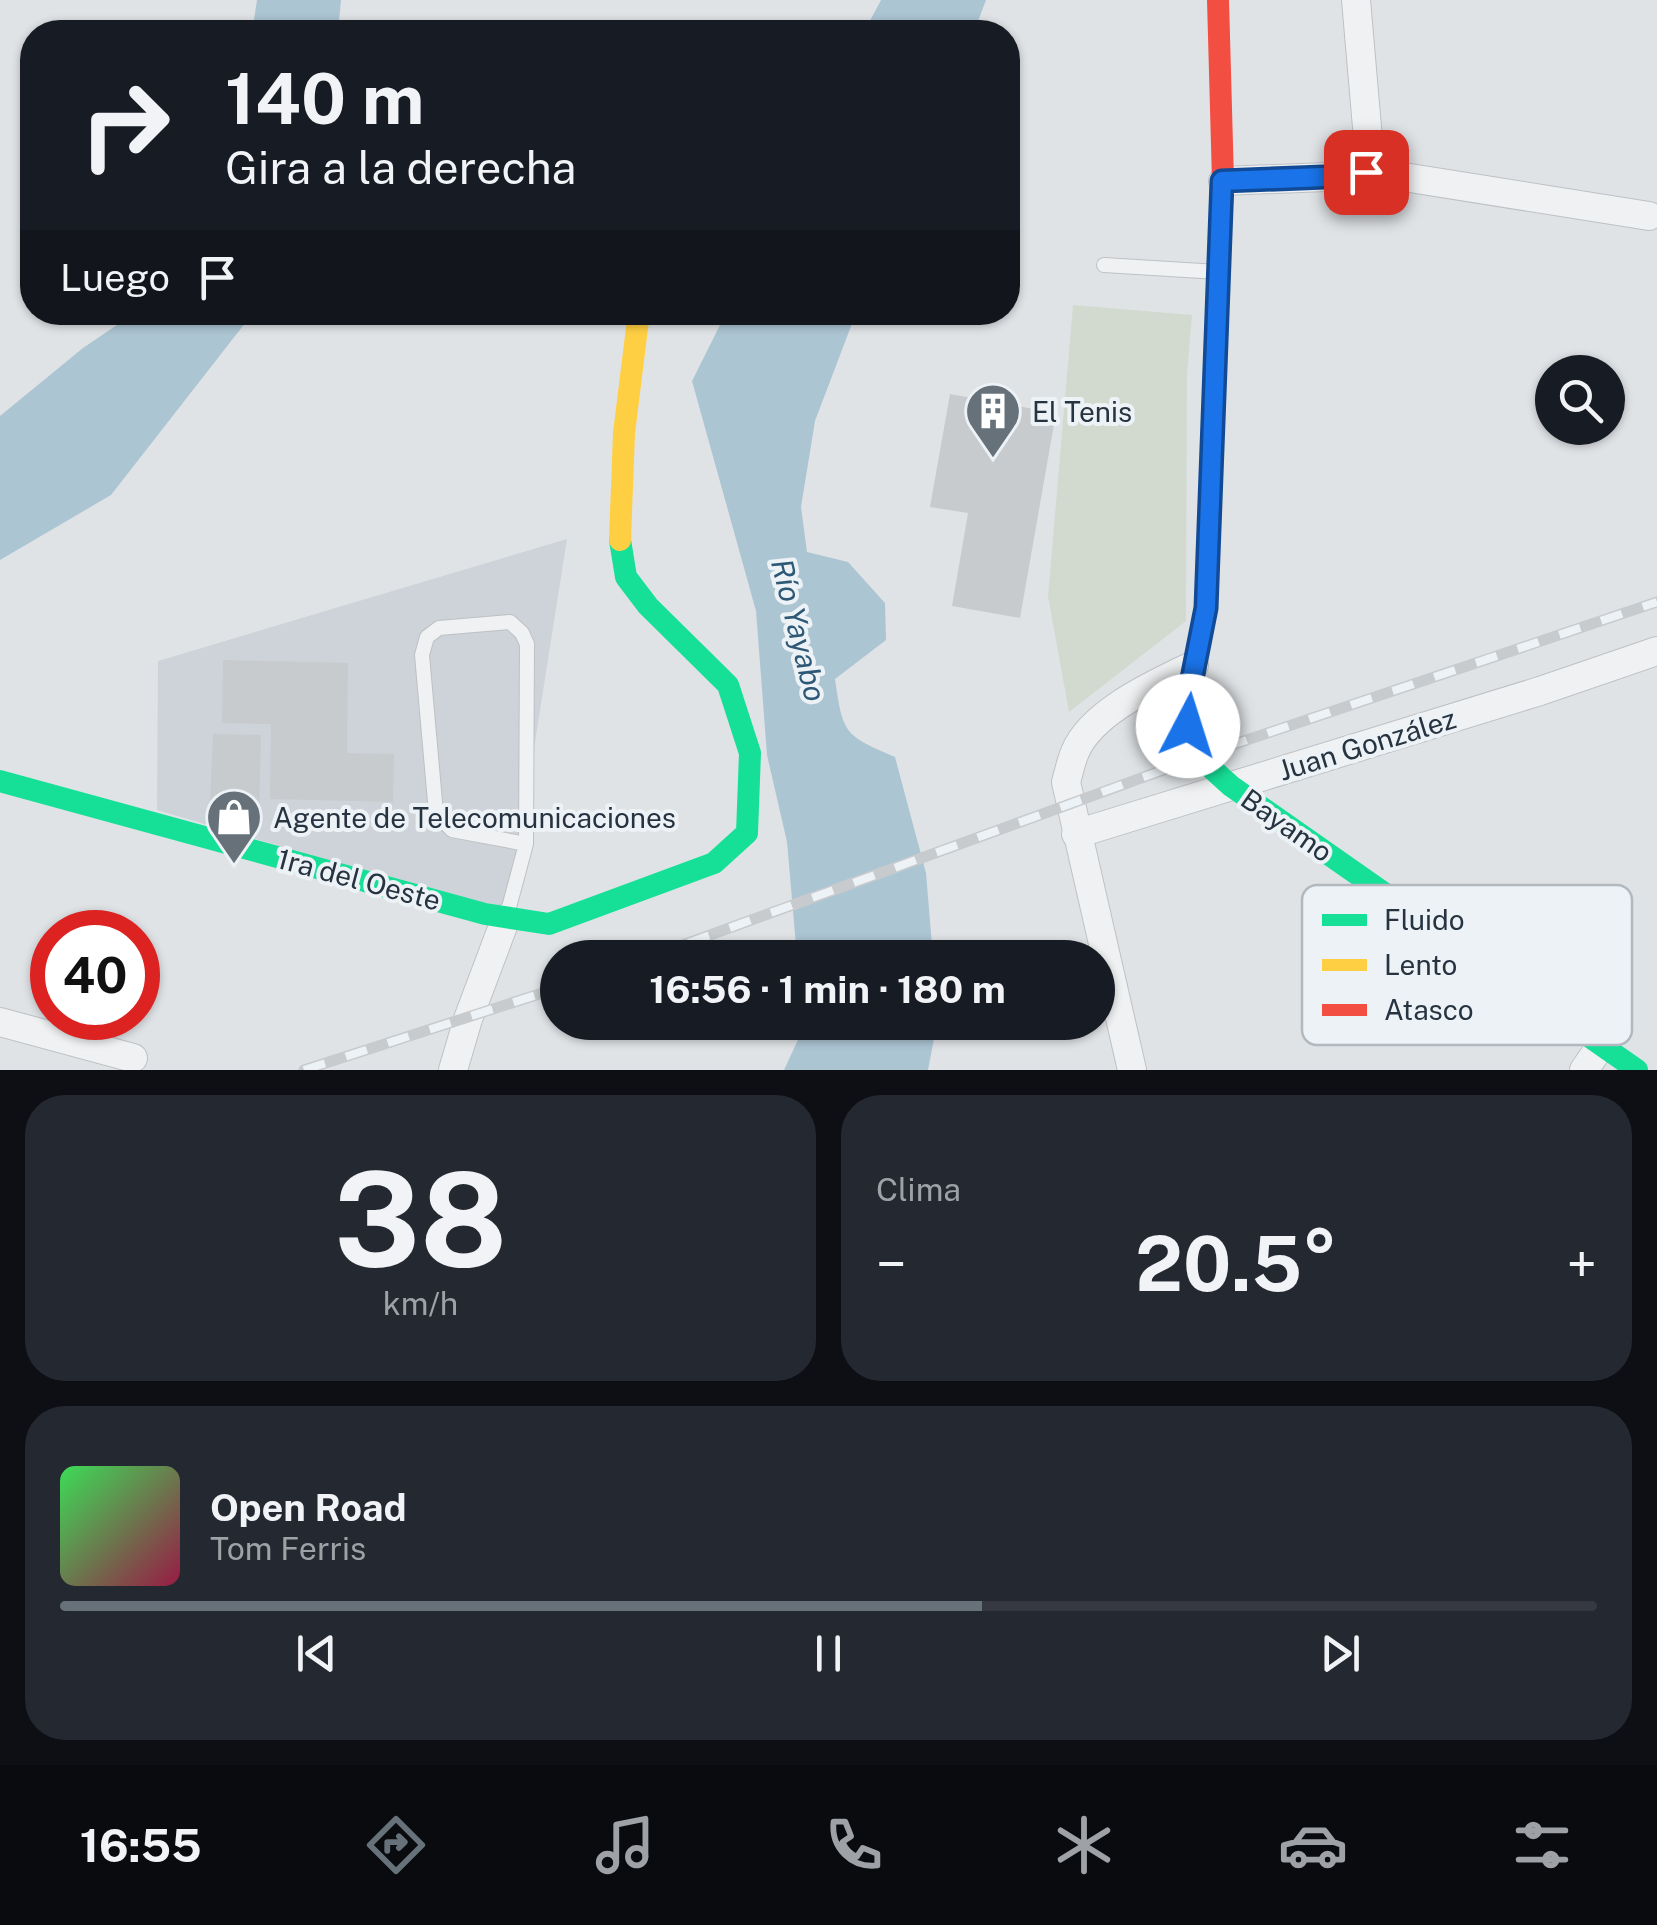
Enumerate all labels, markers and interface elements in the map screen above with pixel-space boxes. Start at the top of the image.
text: 140 m [225,57,424,140]
icon: right [60,60,190,190]
pin [1324,130,1409,215]
text: Gira a la derecha [225,141,576,194]
icon: arrive [1339,145,1394,200]
icon: arrive [190,250,245,305]
text: Luego [60,255,170,300]
map controls [1535,355,1625,445]
button: search [1535,355,1625,445]
building icon: El Tenis [963,381,1023,460]
place label: El Tenis [1032,395,1132,428]
water label: Río Yayabo [764,555,834,705]
position arrow [1136,674,1240,778]
street label: Juan González [1274,701,1460,787]
street label: Bayamo [1235,782,1339,868]
shop icon: Agente de Telecomunicaciones [204,787,264,866]
place label: Agente de Telecomunicaciones [273,801,676,834]
street label: 1ra del Oeste [274,841,444,917]
legend [1302,885,1632,1045]
text: Fluido [1384,903,1465,936]
speed limit sign: 40 [30,910,160,1040]
text: Lento [1384,948,1457,981]
text: 16:56 · 1 min · 180 m [649,967,1006,1012]
text: Atasco [1384,993,1474,1026]
text: 38 [334,1144,507,1296]
text: Clima [876,1171,961,1208]
text: 20.5° [1135,1220,1338,1308]
text: − [876,1232,907,1296]
text: + [1566,1232,1597,1296]
text: km/h [383,1285,458,1322]
text: Open Road [210,1485,407,1530]
text: Tom Ferris [210,1530,366,1567]
icon: previous [289,1626,344,1681]
icon: pause [801,1626,856,1681]
icon: next [1313,1626,1368,1681]
icon: directions [361,1810,431,1880]
icon: music [590,1810,660,1880]
icon: phone [819,1810,889,1880]
icon: climate [1049,1810,1119,1880]
icon: car [1278,1810,1348,1880]
icon: filters [1507,1810,1577,1880]
text: 16:55 [80,1819,202,1872]

